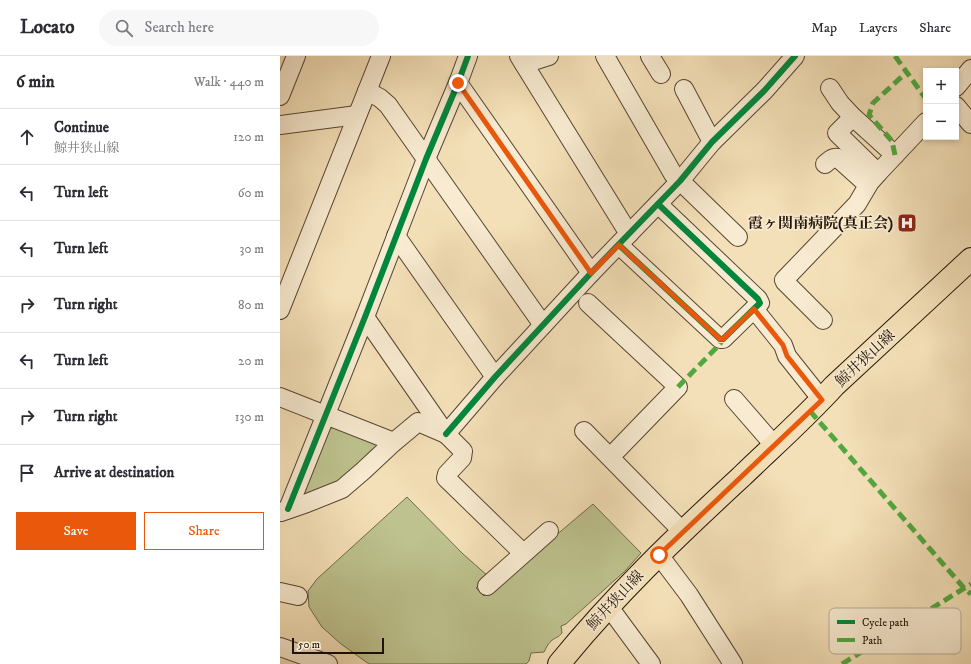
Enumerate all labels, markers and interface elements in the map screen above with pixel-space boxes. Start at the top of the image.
search box [99,10,379,46]
text: Locato [20,16,75,39]
icon: search [113,17,135,39]
text: Search here [145,18,214,37]
text: Map [811,19,837,37]
text: Layers [859,19,897,37]
text: Share [919,19,951,37]
map controls [923,68,959,140]
button: + [923,68,959,104]
text: 6 min [16,71,55,93]
text: Walk · 440 m [194,74,264,90]
route end [449,74,467,92]
button: − [923,104,959,140]
text: Continue [54,118,109,137]
icon: ahead [16,126,38,148]
text: 120 m [233,129,264,145]
text: 鯨井狭山線 [54,140,119,156]
icon: left [16,182,38,204]
text: Turn left [54,183,108,202]
text: 60 m [238,185,264,201]
hospital icon: 霞ヶ関南病院(真正会) [896,212,918,234]
place label: 霞ヶ関南病院(真正会) [748,214,893,233]
icon: left [16,238,38,260]
text: Turn left [54,239,108,258]
text: 30 m [240,241,264,257]
icon: right [16,294,38,316]
text: Turn right [54,295,117,314]
text: 80 m [238,297,264,313]
street label: 鯨井狭山線 [831,326,899,391]
icon: left [16,350,38,372]
text: Turn left [54,351,108,370]
text: 20 m [238,353,264,369]
icon: right [16,406,38,428]
text: Turn right [54,407,117,426]
text: 130 m [235,409,264,425]
icon: arrive [16,462,38,484]
text: Arrive at destination [54,463,174,482]
button: Save [16,512,136,550]
button: Share [144,512,264,550]
route start [650,546,668,564]
street label: 鯨井狭山線 [583,566,648,634]
legend [829,608,961,654]
text: Cycle path [862,616,909,630]
text: Path [862,634,883,648]
scale bar [292,636,384,655]
text: 50 m [298,638,320,652]

